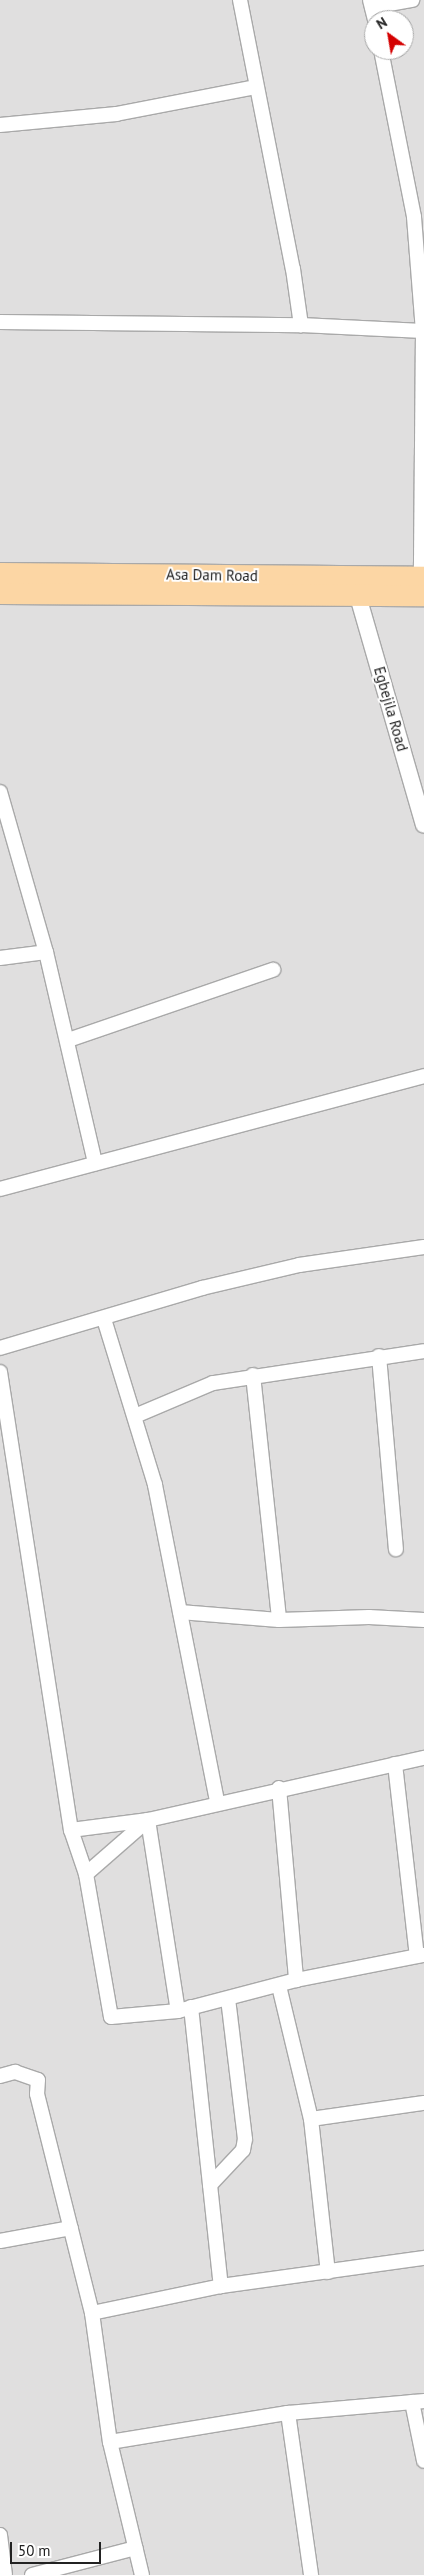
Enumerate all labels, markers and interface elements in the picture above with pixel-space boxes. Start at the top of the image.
north arrow [364,10,414,60]
text: N [373,13,390,33]
street label: Asa Dam Road [166,565,258,585]
street label: Egbejila Road [370,665,412,753]
scale bar [12,2532,104,2564]
text: 50 m [18,2541,51,2560]

